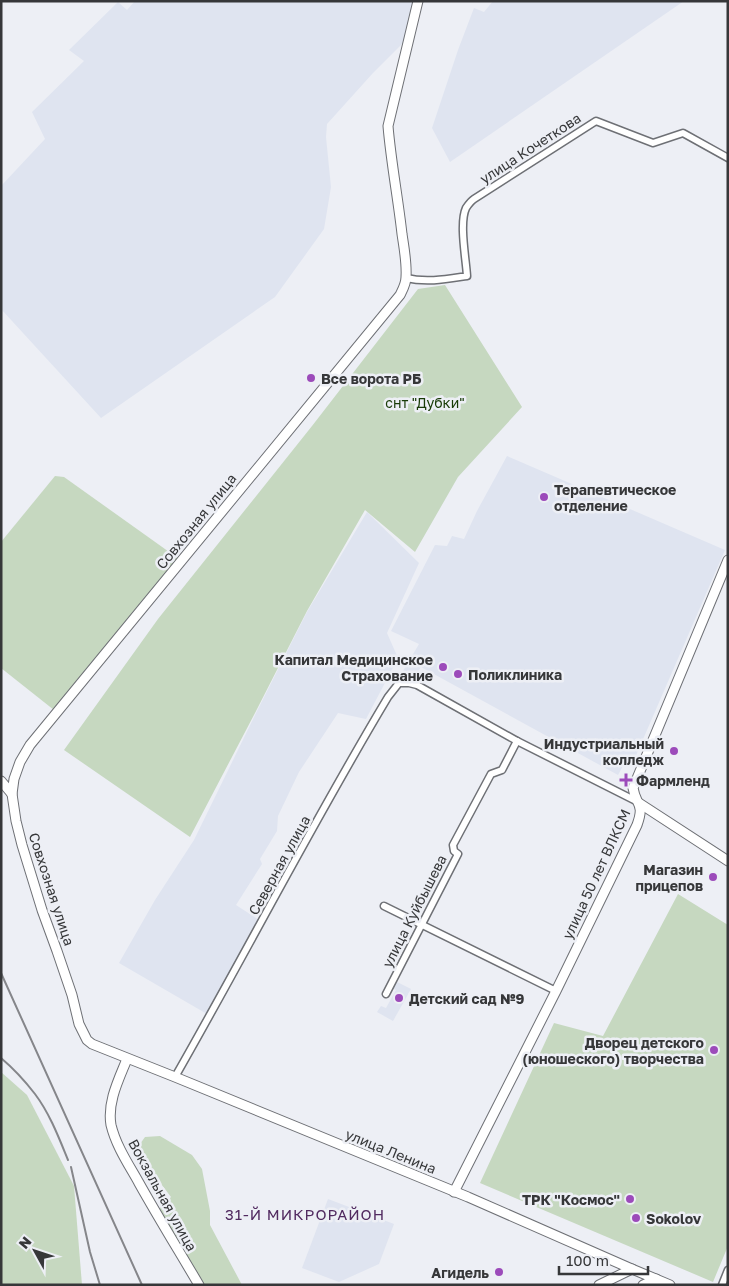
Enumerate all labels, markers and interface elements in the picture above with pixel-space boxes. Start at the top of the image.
street label: улица Кочеткова [476,109,584,187]
place label: Все ворота РБ [321,370,422,387]
marker: Все ворота РБ [305,372,317,384]
park label: снт "Дубки" [385,394,465,411]
street label: Совхозная улица [152,470,240,572]
place label: Терапевтическое отделение [554,481,676,514]
marker: Терапевтическое отделение [538,491,550,503]
place label: Капитал Медицинское Страхование [274,651,433,684]
marker: Капитал Медицинское Страхование [437,661,449,673]
place label: Поликлиника [468,666,562,683]
marker: Поликлиника [452,668,464,680]
place label: Индустриальный колледж [544,735,665,768]
marker: Индустриальный колледж [668,745,680,757]
place label: Фармленд [636,772,710,789]
marker: Фармленд [620,774,632,786]
street label: улица 50 лет ВЛКСМ [558,806,634,942]
street label: Северная улица [245,812,313,918]
street label: Совхозная улица [26,830,78,948]
street label: улица Куйбышева [378,852,450,970]
place label: Магазин прицепов [636,861,703,894]
marker: Магазин прицепов [707,871,719,883]
place label: Детский сад №9 [409,990,524,1007]
marker: Детский сад №9 [393,992,405,1004]
place label: Дворец детского (юношеского) творчества [523,1034,704,1067]
marker: Дворец детского (юношеского) творчества [708,1044,720,1056]
street label: улица Ленина [343,1125,439,1177]
street label: Вокзальная улица [125,1136,201,1254]
place label: ТРК "Космос" [522,1191,620,1208]
marker: ТРК "Космос" [624,1193,636,1205]
district label: 31-Й МИКРОРАЙОН [225,1205,385,1223]
place label: Sokolov [646,1210,702,1227]
marker: Sokolov [630,1212,642,1224]
north arrow [10,1226,60,1276]
text: N [15,1233,35,1252]
scale bar [559,1244,648,1276]
text: 100 m [566,1251,609,1269]
place label: Агидель [431,1264,489,1281]
marker: Агидель [493,1266,505,1278]

